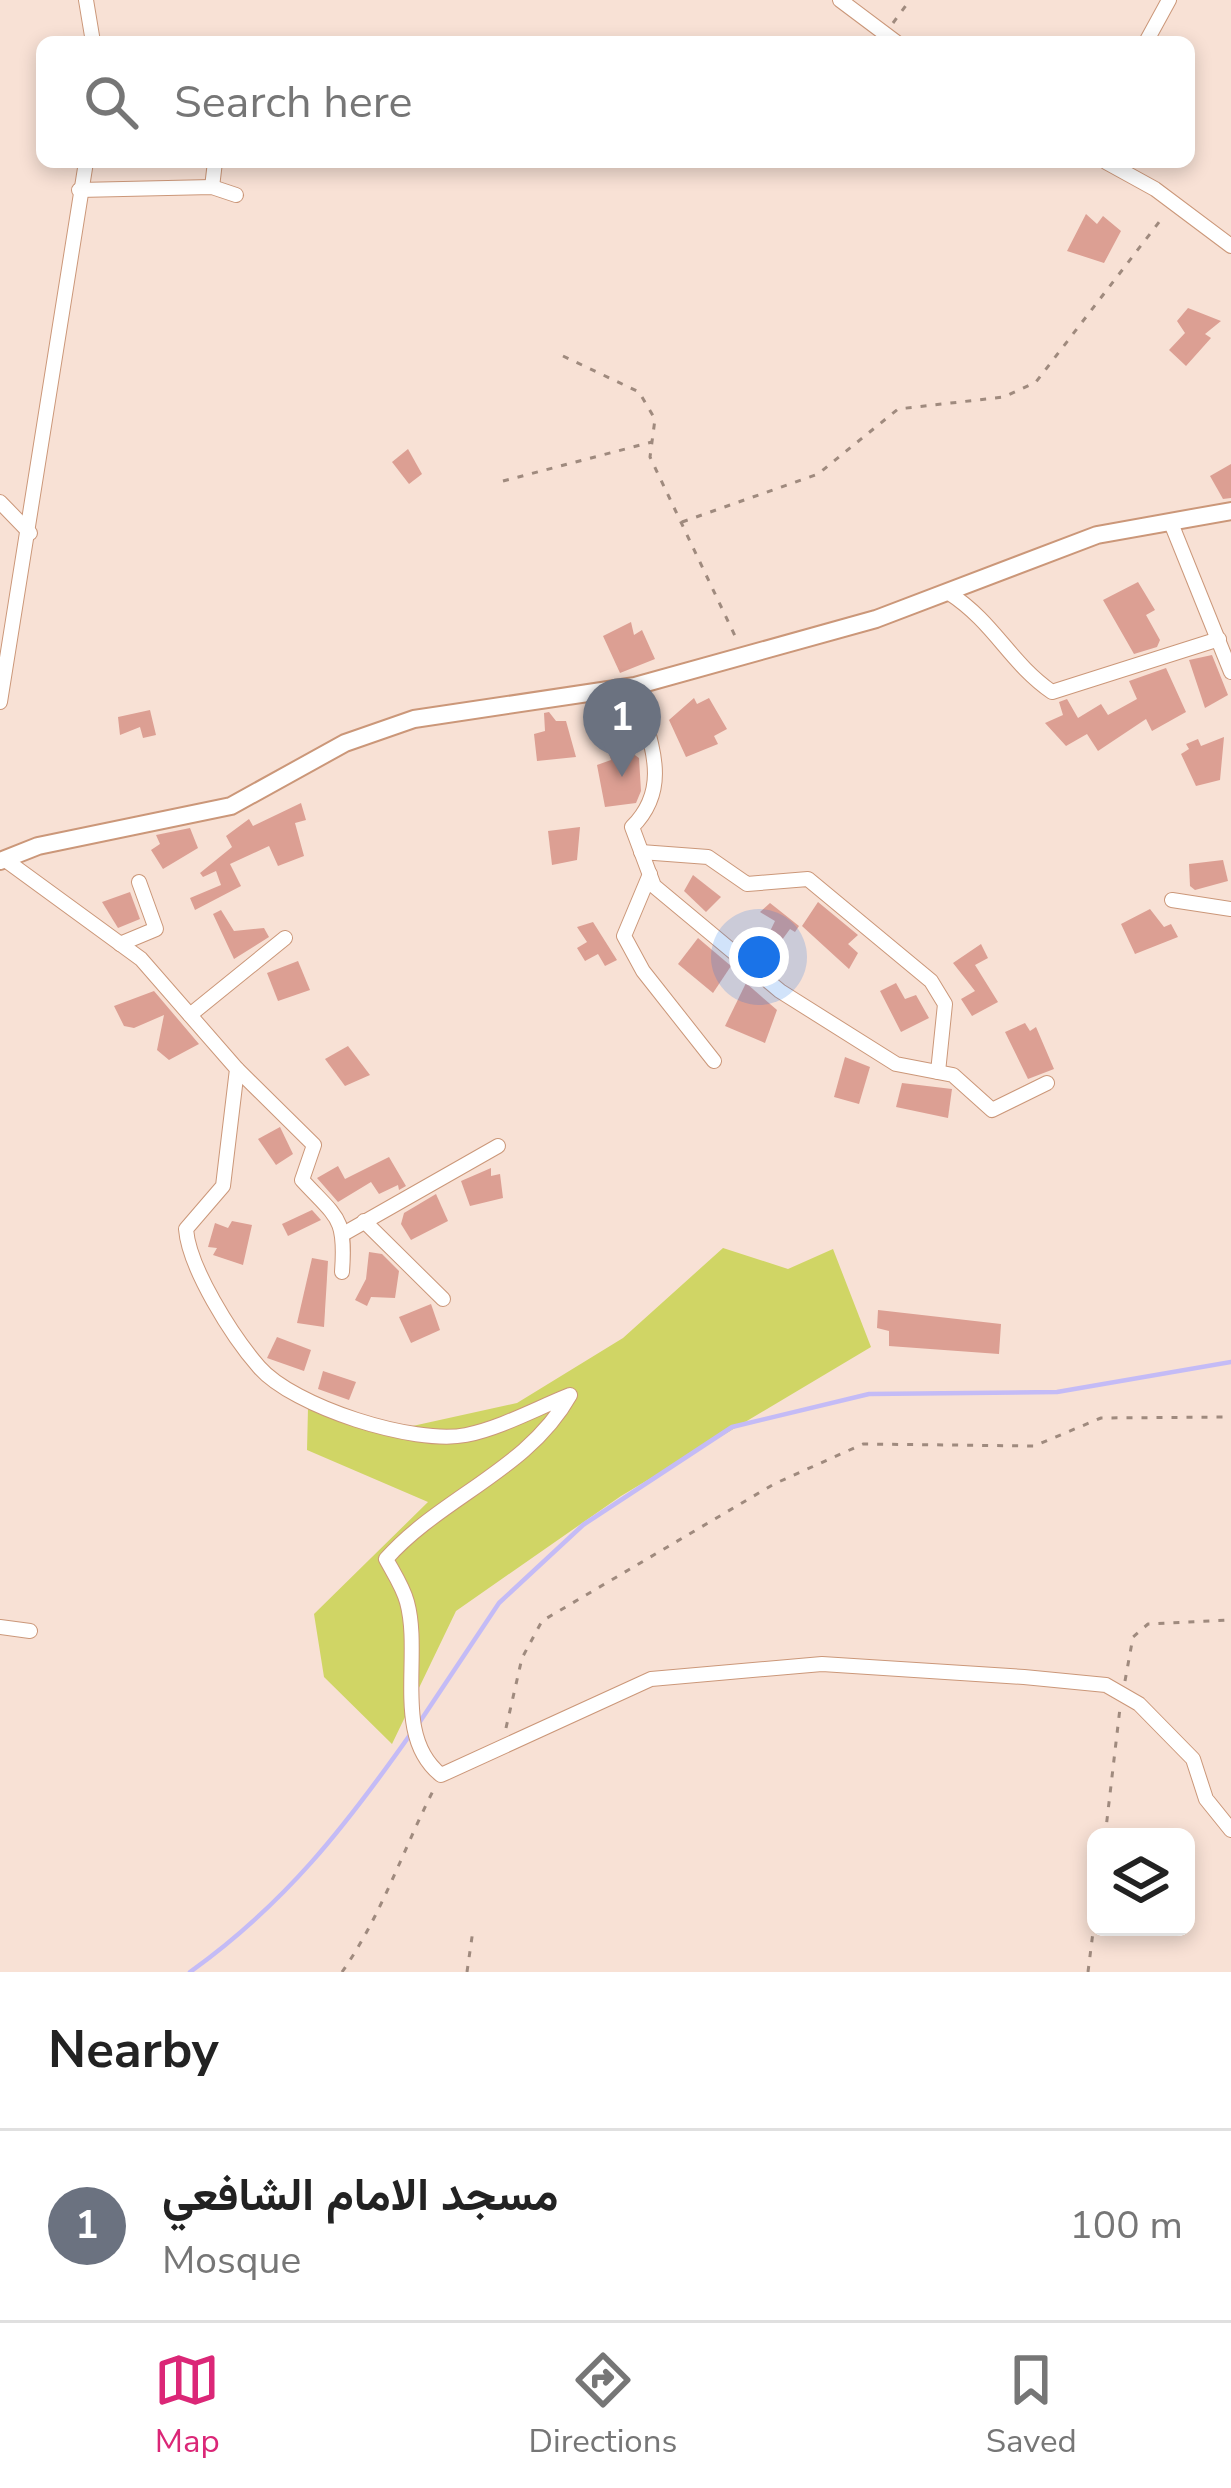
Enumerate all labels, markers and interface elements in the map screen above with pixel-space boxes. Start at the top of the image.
search box [36,36,1195,168]
icon: search [78,69,144,135]
text: Search here [174,72,413,133]
pin: 1 [583,678,661,777]
your location [729,927,789,987]
map controls [1087,1828,1195,1936]
button: layers [1087,1828,1195,1936]
text: Nearby [48,2015,219,2085]
text: مسجد الامام الشافعي [162,2165,559,2226]
text: 1 [75,2199,99,2252]
text: 100 m [1069,2199,1183,2252]
text: Mosque [162,2234,301,2287]
tab: Map [154,2347,220,2464]
tab: Directions [529,2347,677,2464]
tab: Saved [986,2347,1077,2464]

